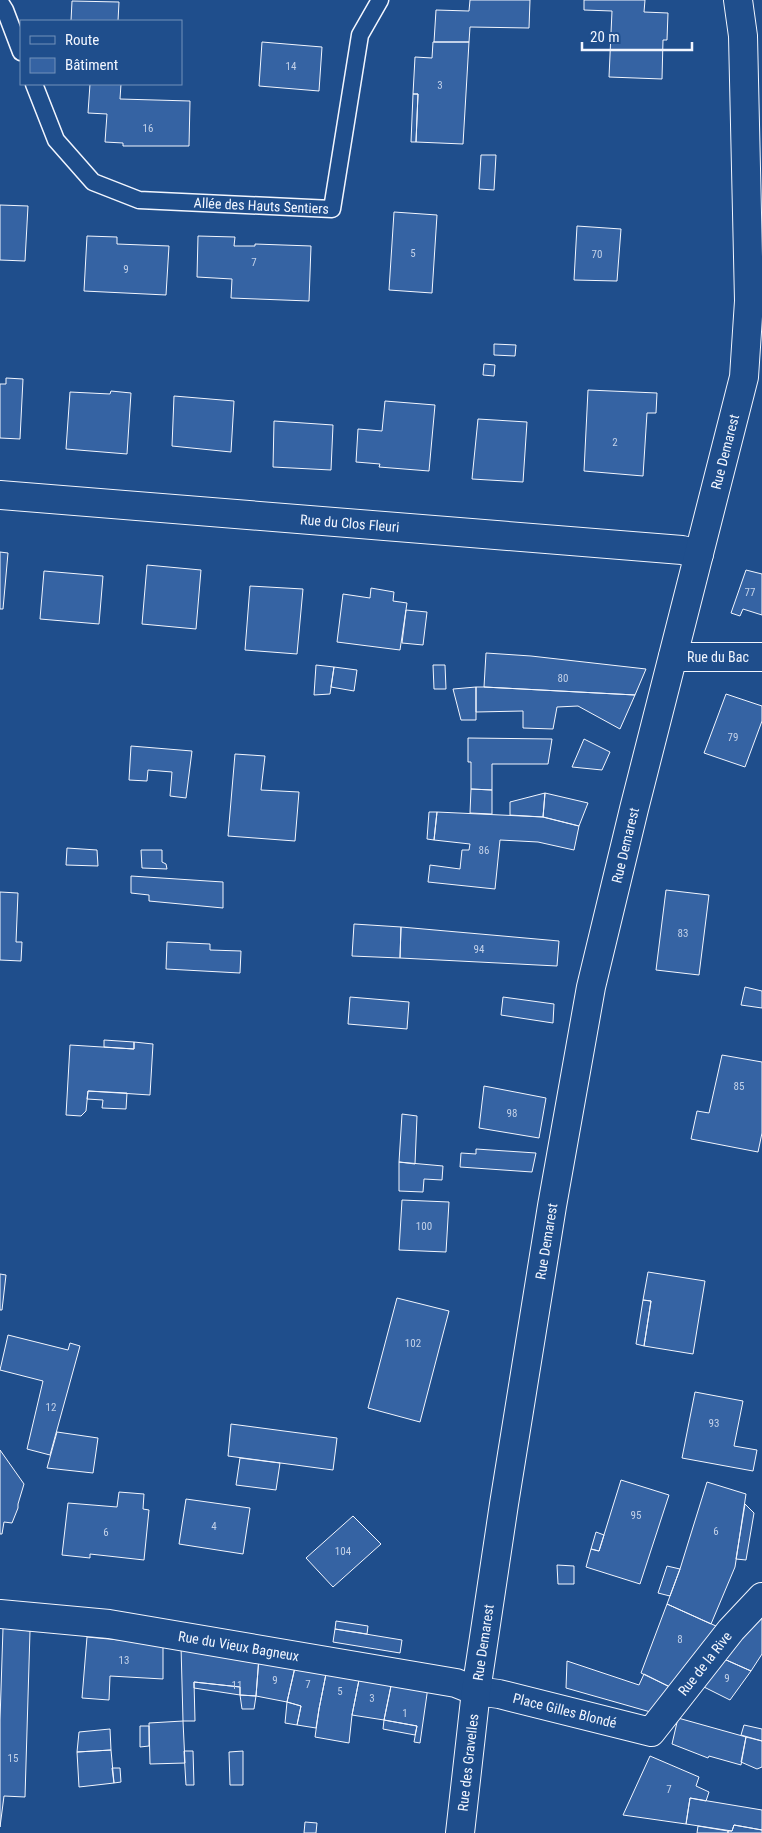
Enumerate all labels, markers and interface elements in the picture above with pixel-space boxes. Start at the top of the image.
legend [20,20,182,85]
scale bar [582,20,692,52]
text: 20 m [590,28,620,46]
text: Route [65,31,99,49]
text: Bâtiment [65,56,118,74]
house number: 14 [286,60,297,73]
house number: 3 [437,79,443,92]
house number: 16 [143,122,153,135]
street label: Allée des Hauts Sentiers [193,195,329,217]
house number: 5 [410,247,416,260]
house number: 70 [592,248,602,261]
house number: 7 [251,256,257,269]
house number: 9 [123,263,129,276]
street label: Rue Demarest [708,412,742,491]
house number: 2 [612,436,618,449]
street label: Rue du Clos Fleuri [300,511,400,535]
house number: 77 [745,586,755,599]
street label: Rue du Bac [687,649,749,665]
house number: 80 [558,672,568,685]
house number: 79 [728,731,738,744]
street label: Rue Demarest [608,806,642,885]
house number: 86 [479,844,489,857]
house number: 83 [678,927,688,940]
house number: 94 [474,943,485,956]
house number: 85 [734,1080,744,1093]
house number: 98 [507,1107,517,1120]
street label: Rue Demarest [532,1202,560,1281]
house number: 100 [416,1220,432,1233]
house number: 102 [405,1337,421,1350]
house number: 12 [46,1401,56,1414]
house number: 93 [709,1417,719,1430]
house number: 95 [631,1509,641,1522]
house number: 4 [211,1520,217,1533]
house number: 6 [713,1525,719,1538]
house number: 6 [103,1526,109,1539]
house number: 104 [335,1545,352,1558]
street label: Rue Demarest [470,1603,497,1682]
street label: Rue du Vieux Bagneux [177,1628,300,1664]
street label: Rue de la Rive [675,1628,735,1699]
house number: 8 [677,1633,683,1646]
house number: 13 [119,1654,129,1667]
house number: 9 [724,1672,730,1685]
house number: 9 [272,1674,278,1687]
house number: 7 [305,1678,311,1691]
house number: 11 [232,1679,242,1692]
house number: 5 [337,1685,343,1698]
street label: Place Gilles Blondé [511,1690,619,1731]
house number: 3 [369,1692,375,1705]
house number: 1 [402,1707,408,1720]
street label: Rue des Gravelles [455,1713,481,1812]
house number: 15 [8,1752,18,1765]
house number: 7 [666,1783,672,1796]

